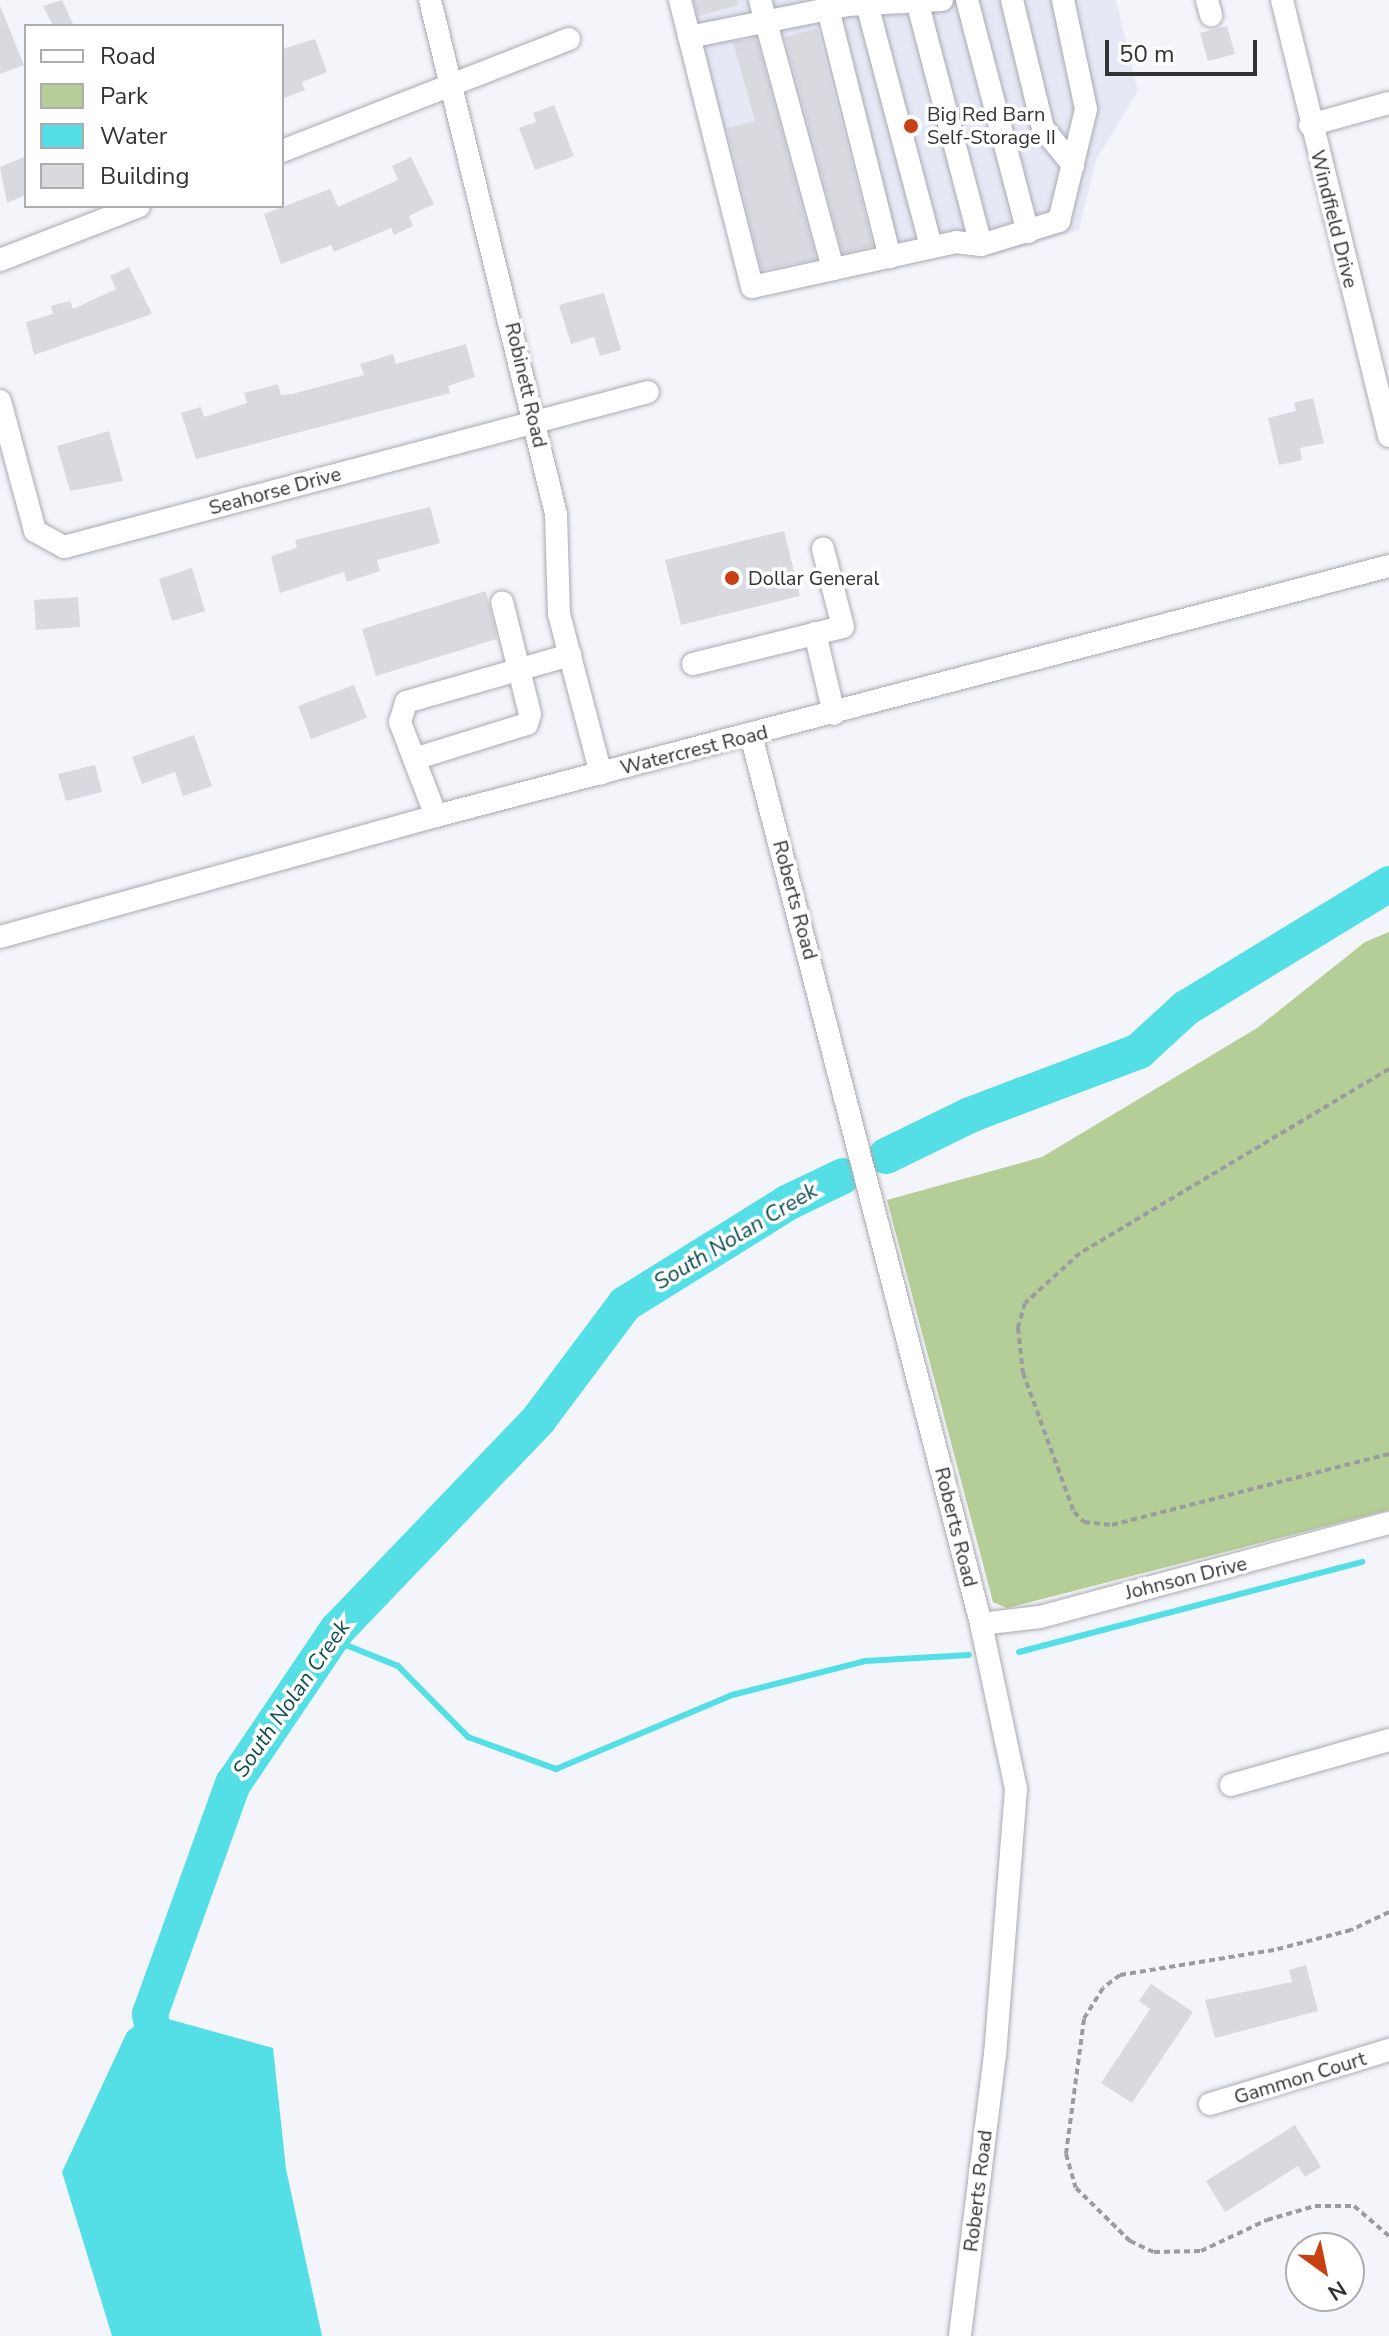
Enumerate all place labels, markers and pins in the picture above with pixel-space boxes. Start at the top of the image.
place label: Big Red Barn Self-Storage II [927,102,1056,149]
marker: Big Red Barn Self-Storage II [902,117,920,135]
place label: Dollar General [748,566,879,590]
marker: Dollar General [723,569,741,587]

